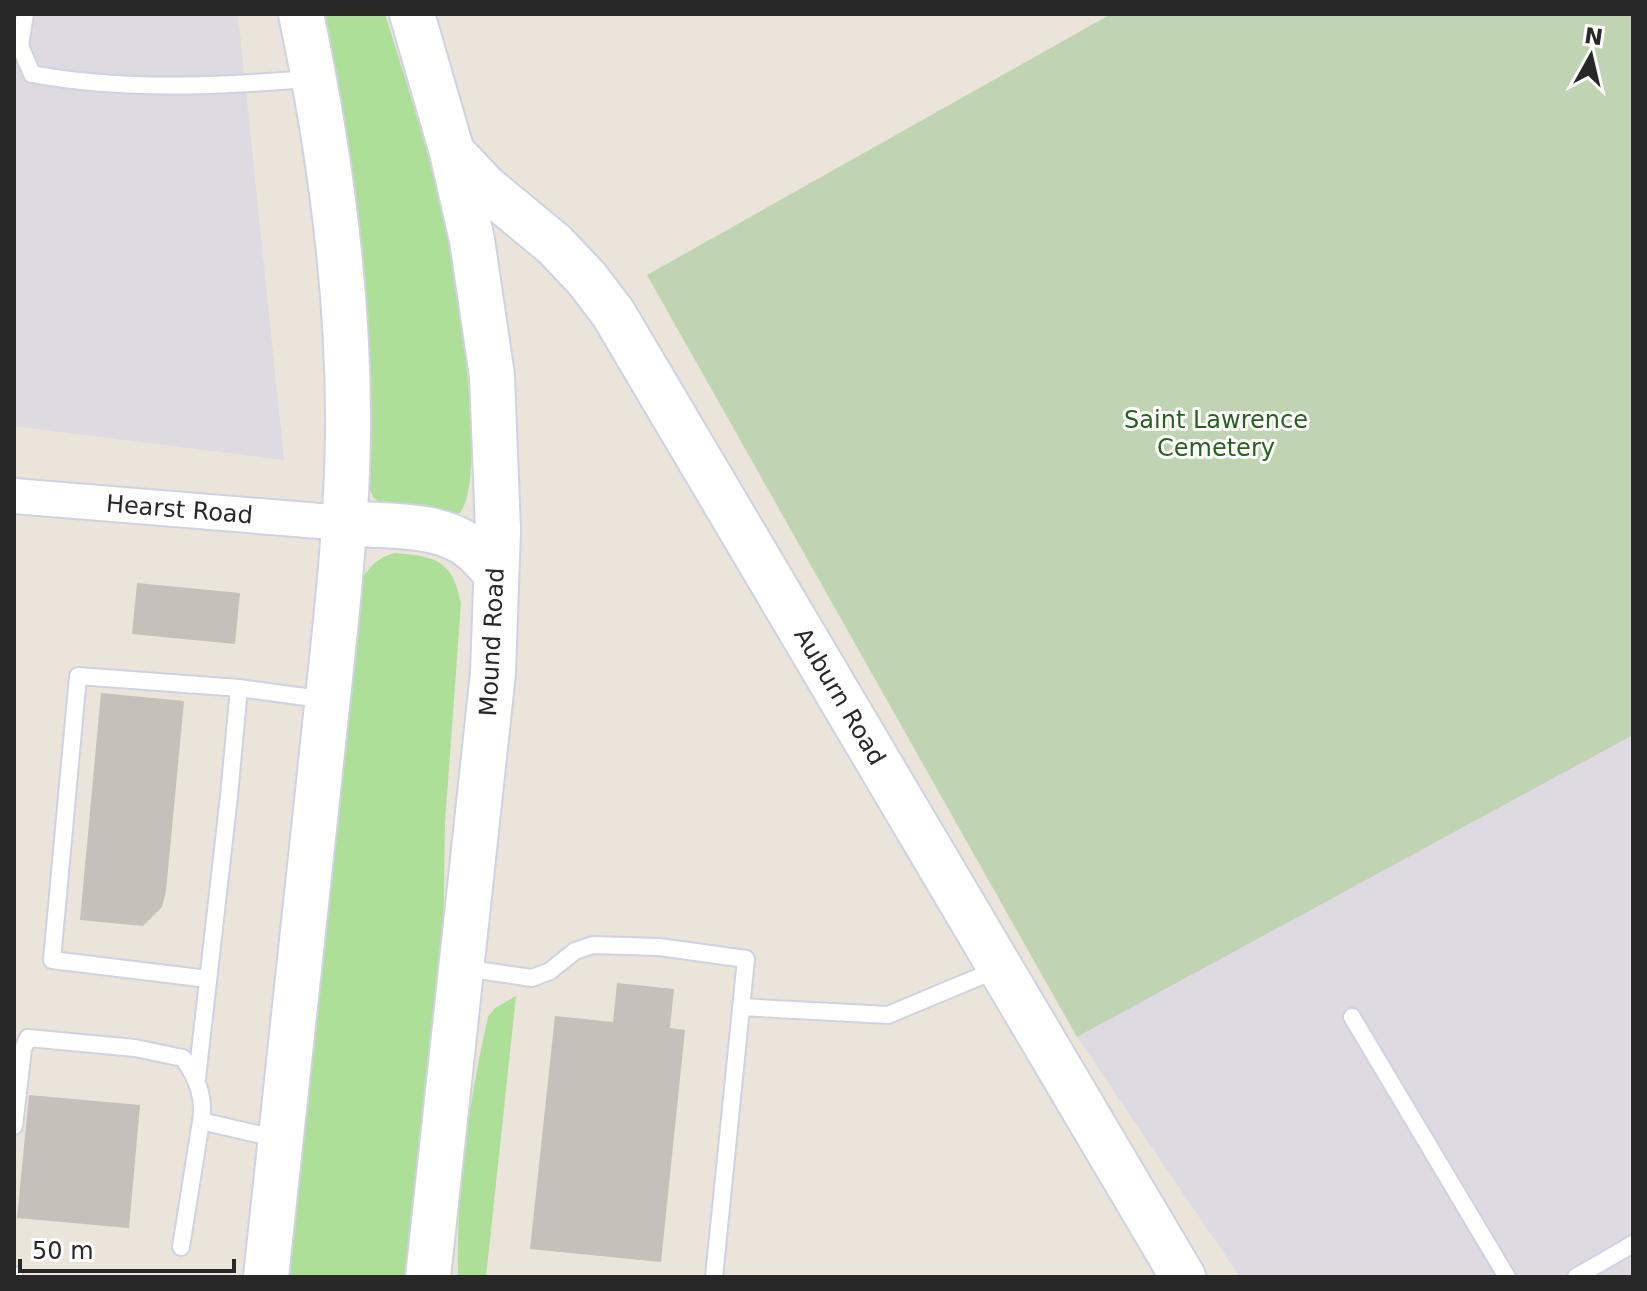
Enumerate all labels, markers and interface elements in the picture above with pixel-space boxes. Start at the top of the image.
north arrow [1551,16,1631,96]
text: N [1583,23,1605,50]
park label: Saint Lawrence Cemetery [1124,406,1308,462]
street label: Hearst Road [105,490,254,529]
street label: Mound Road [474,567,510,717]
street label: Auburn Road [788,623,891,770]
scale bar [20,1223,234,1273]
text: 50 m [32,1237,94,1265]

